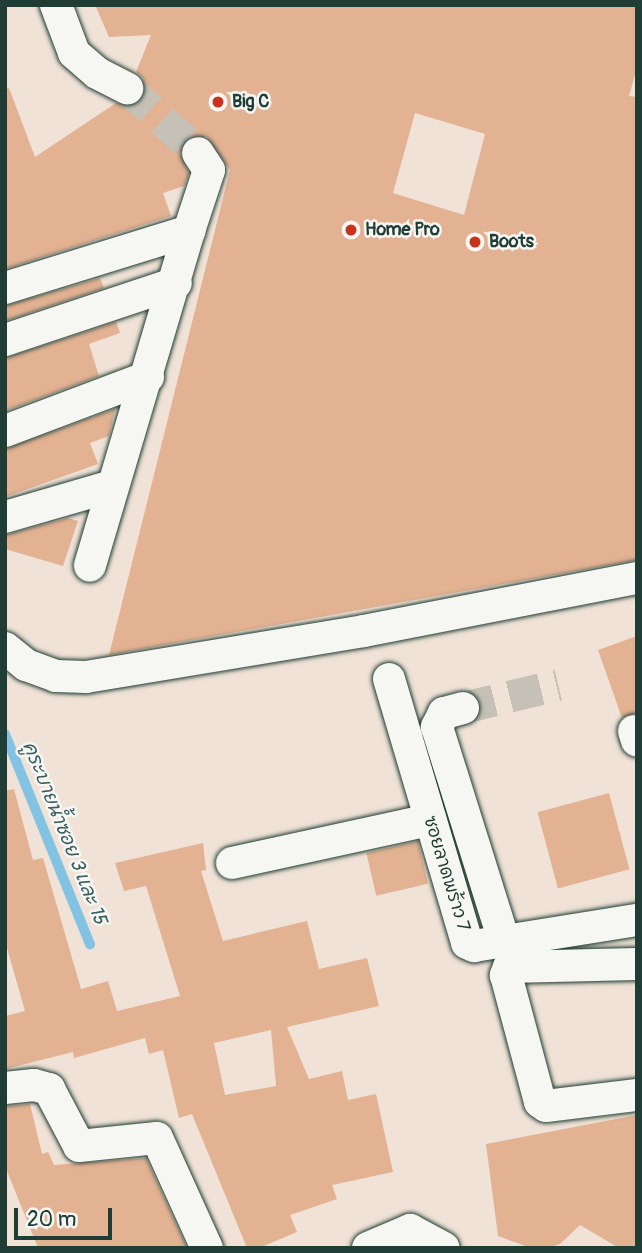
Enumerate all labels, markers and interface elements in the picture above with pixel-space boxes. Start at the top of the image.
place label: Big C [232,91,269,113]
marker: Big C [210,94,226,110]
place label: Home Pro [365,219,440,241]
marker: Home Pro [343,222,359,238]
place label: Boots [489,231,534,253]
marker: Boots [467,234,483,250]
water label: คูระบายน้ำซอย 3 และ 15 [17,738,111,928]
street label: ซอยลาดพร้าว 7 [418,814,474,934]
scale bar [18,1194,116,1238]
text: 20 m [27,1206,76,1233]

